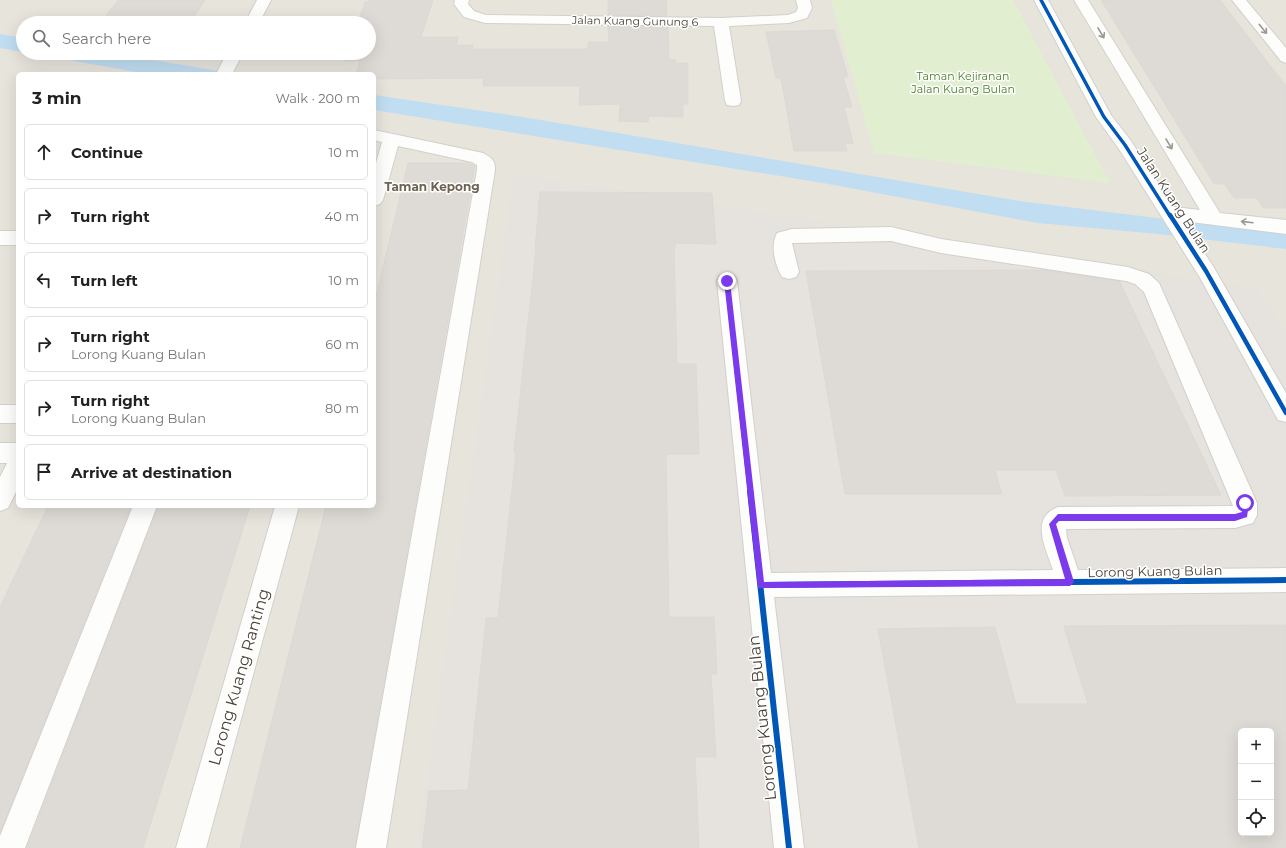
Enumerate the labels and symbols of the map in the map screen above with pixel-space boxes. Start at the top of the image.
street label: Jalan Kuang Gunung 6 [571,13,699,29]
one-way arrow [1258,23,1267,34]
one-way arrow [1097,27,1105,38]
park label: Taman Kejiranan Jalan Kuang Bulan [910,69,1015,96]
one-way arrow [1165,138,1173,150]
street label: Jalan Kuang Bulan [1133,143,1214,256]
district label: Taman Kepong [384,179,480,194]
one-way arrow [1241,219,1254,226]
route end [718,272,736,290]
route start [1236,494,1254,512]
street label: Lorong Kuang Bulan [1087,562,1223,580]
street label: Lorong Kuang Ranting [205,586,273,768]
street label: Lorong Kuang Bulan [744,634,780,802]

